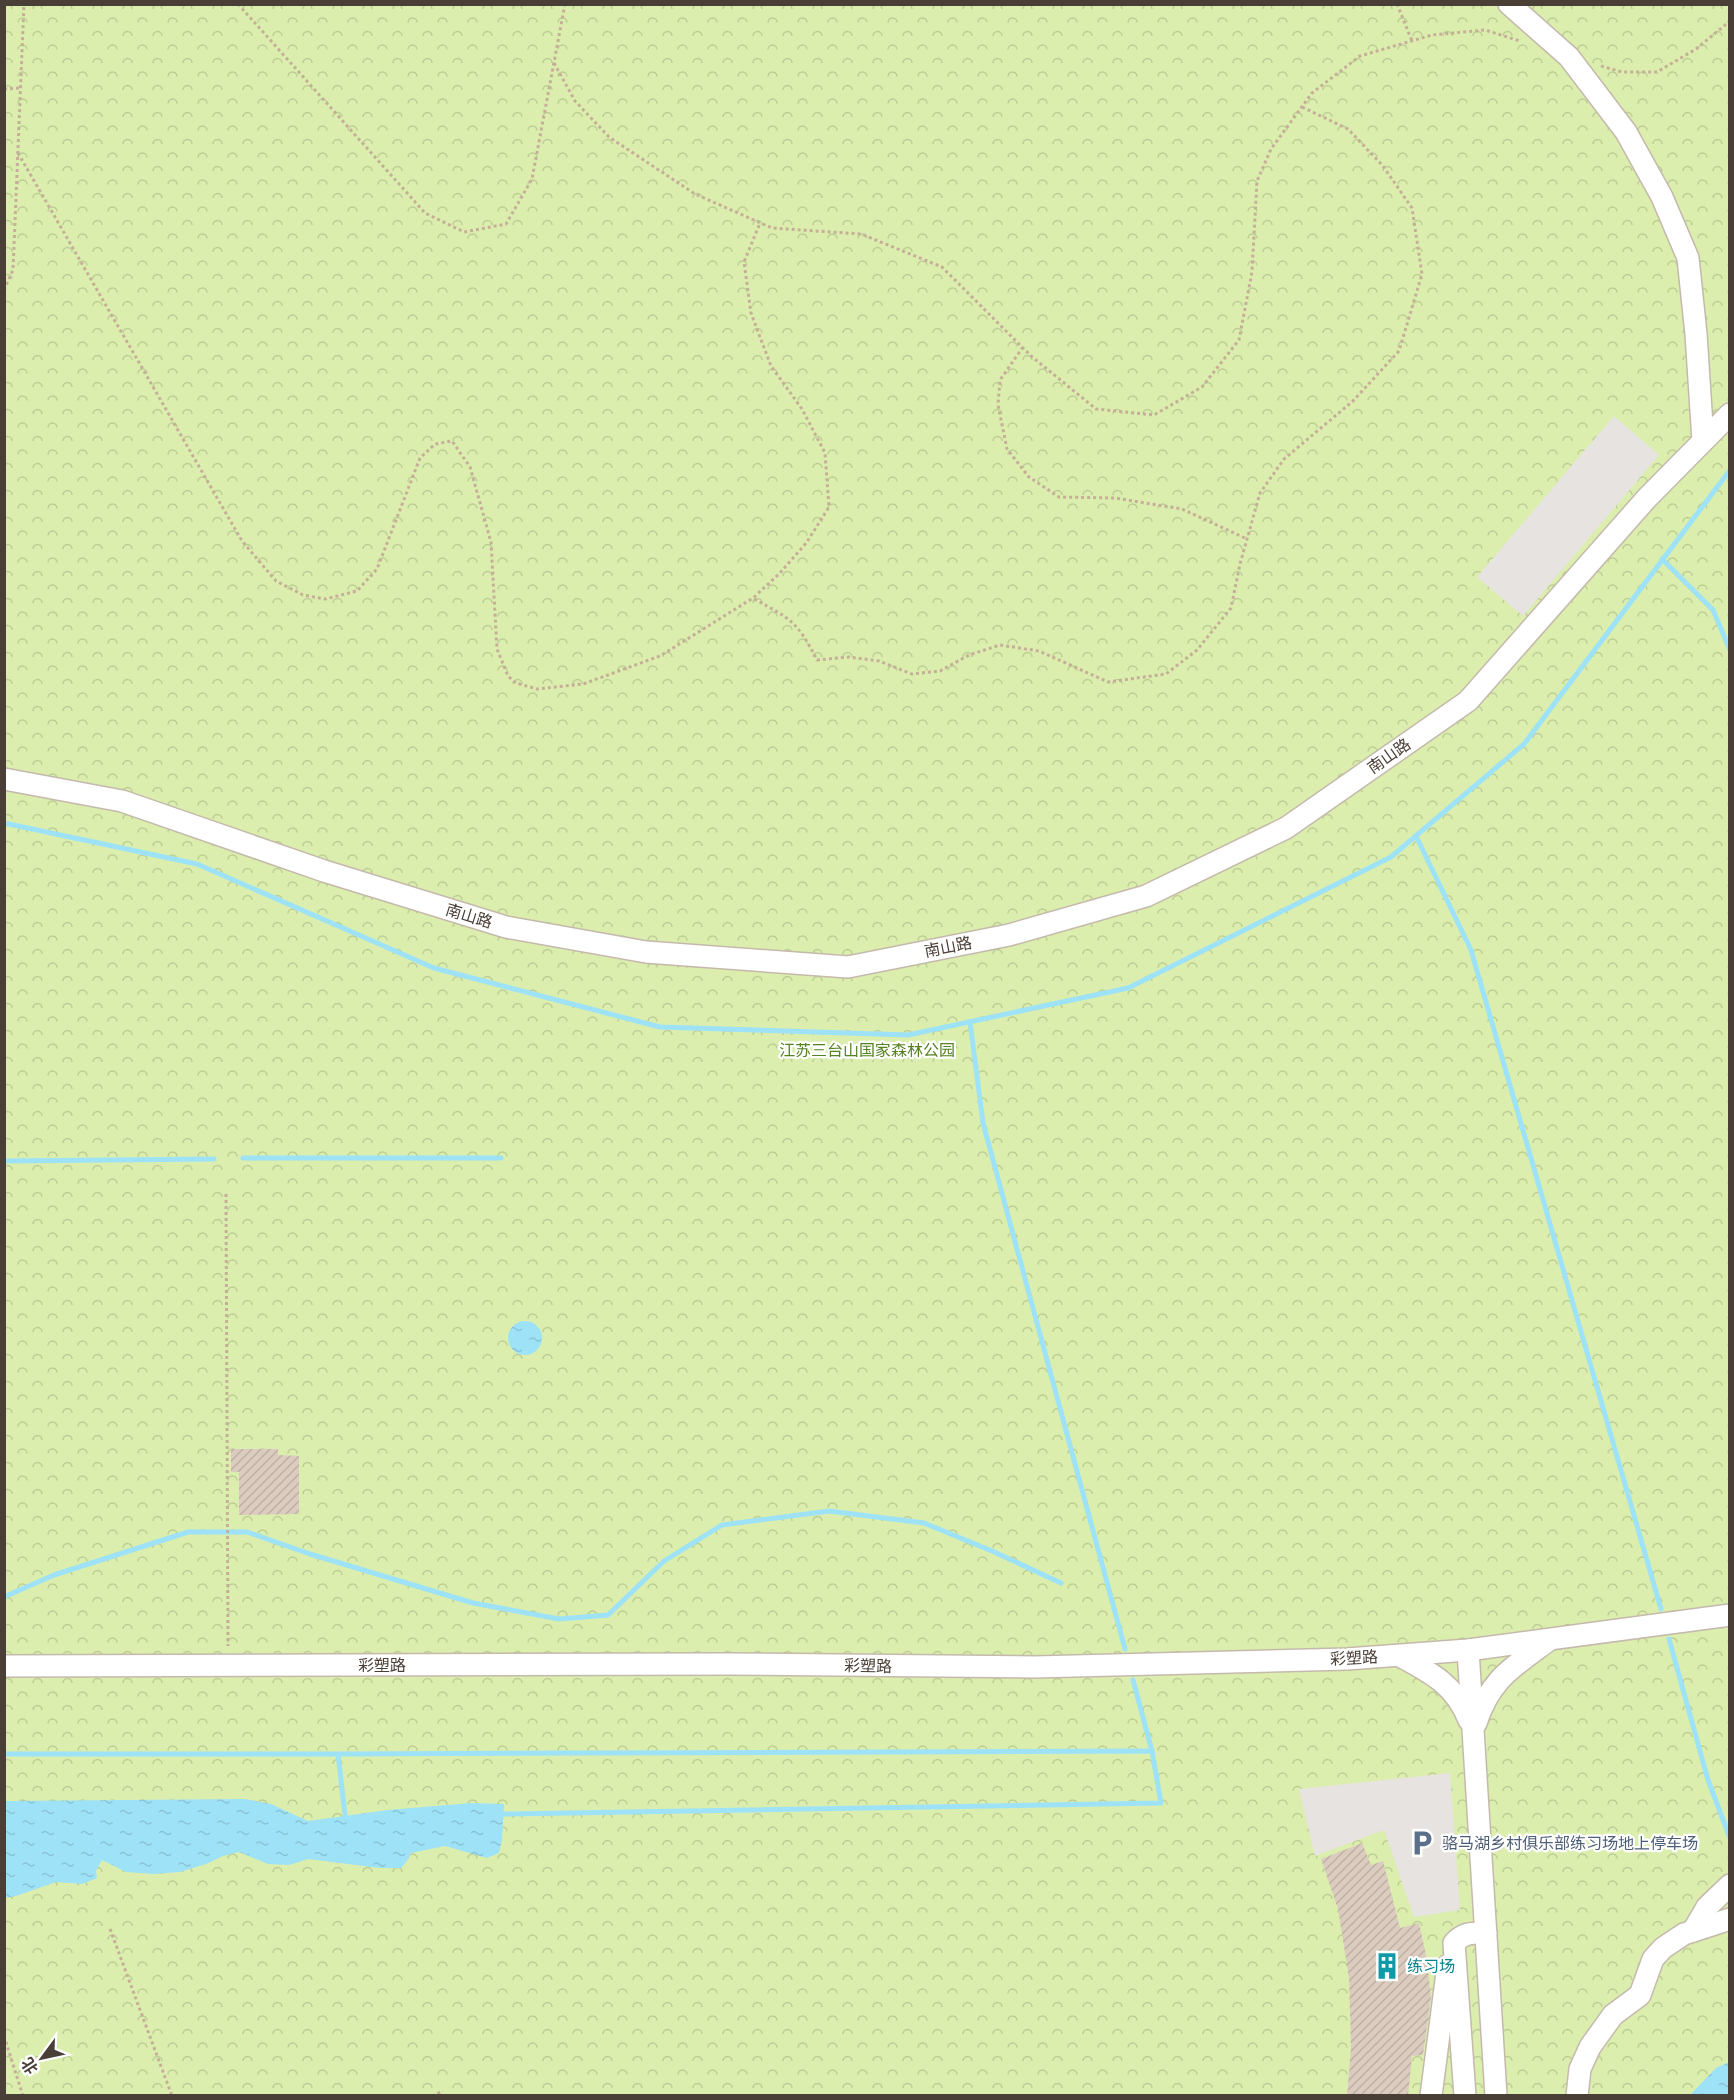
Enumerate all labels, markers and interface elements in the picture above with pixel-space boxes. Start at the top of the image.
street label: 南山路 [1364,734,1414,778]
street label: 南山路 [443,900,495,932]
street label: 南山路 [923,933,973,961]
park label: 江苏三台山国家森林公园 [779,1041,955,1060]
street label: 彩塑路 [1330,1647,1378,1669]
street label: 彩塑路 [358,1656,406,1675]
street label: 彩塑路 [844,1656,892,1676]
parking icon: 骆马湖乡村俱乐部练习场地上停车场 [1407,1828,1437,1858]
place label: 骆马湖乡村俱乐部练习场地上停车场 [1442,1834,1698,1853]
building icon: 练习场 [1372,1951,1402,1981]
place label: 练习场 [1407,1957,1455,1976]
north arrow [12,2028,72,2088]
text: 北 [18,2054,42,2078]

